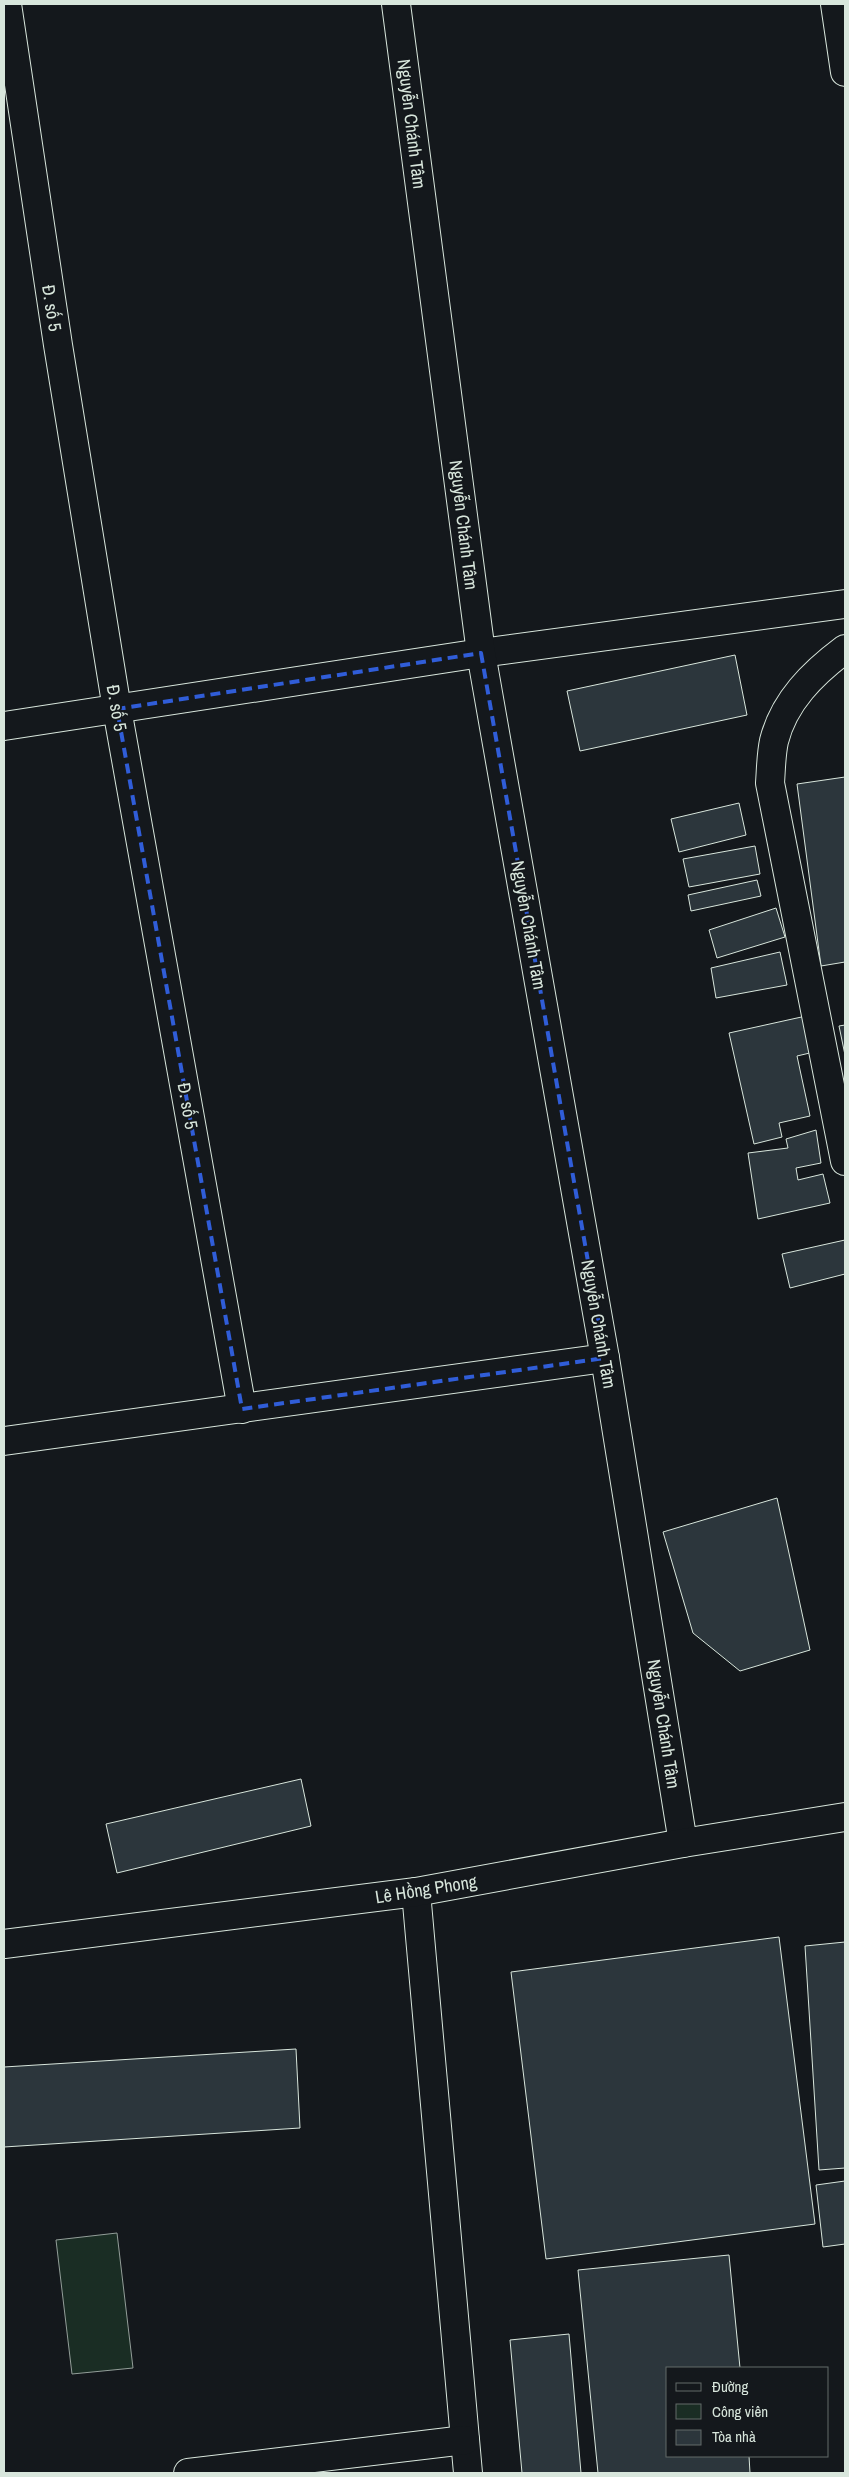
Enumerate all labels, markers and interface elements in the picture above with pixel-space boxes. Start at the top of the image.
street label: Nguyễn Chánh Tâm [392,58,432,190]
street label: Đ. số 5 [36,283,68,333]
street label: Nguyễn Chánh Tâm [444,459,484,591]
street label: Đ. số 5 [101,683,133,733]
street label: Nguyễn Chánh Tâm [505,859,553,991]
street label: Đ. số 5 [172,1081,204,1131]
street label: Nguyễn Chánh Tâm [575,1258,623,1390]
street label: Nguyễn Chánh Tâm [641,1658,687,1790]
street label: Lê Hồng Phong [373,1869,479,1909]
legend [666,2367,829,2457]
text: Đường [712,2376,748,2397]
text: Công viên [712,2401,768,2422]
text: Tòa nhà [712,2426,756,2447]

